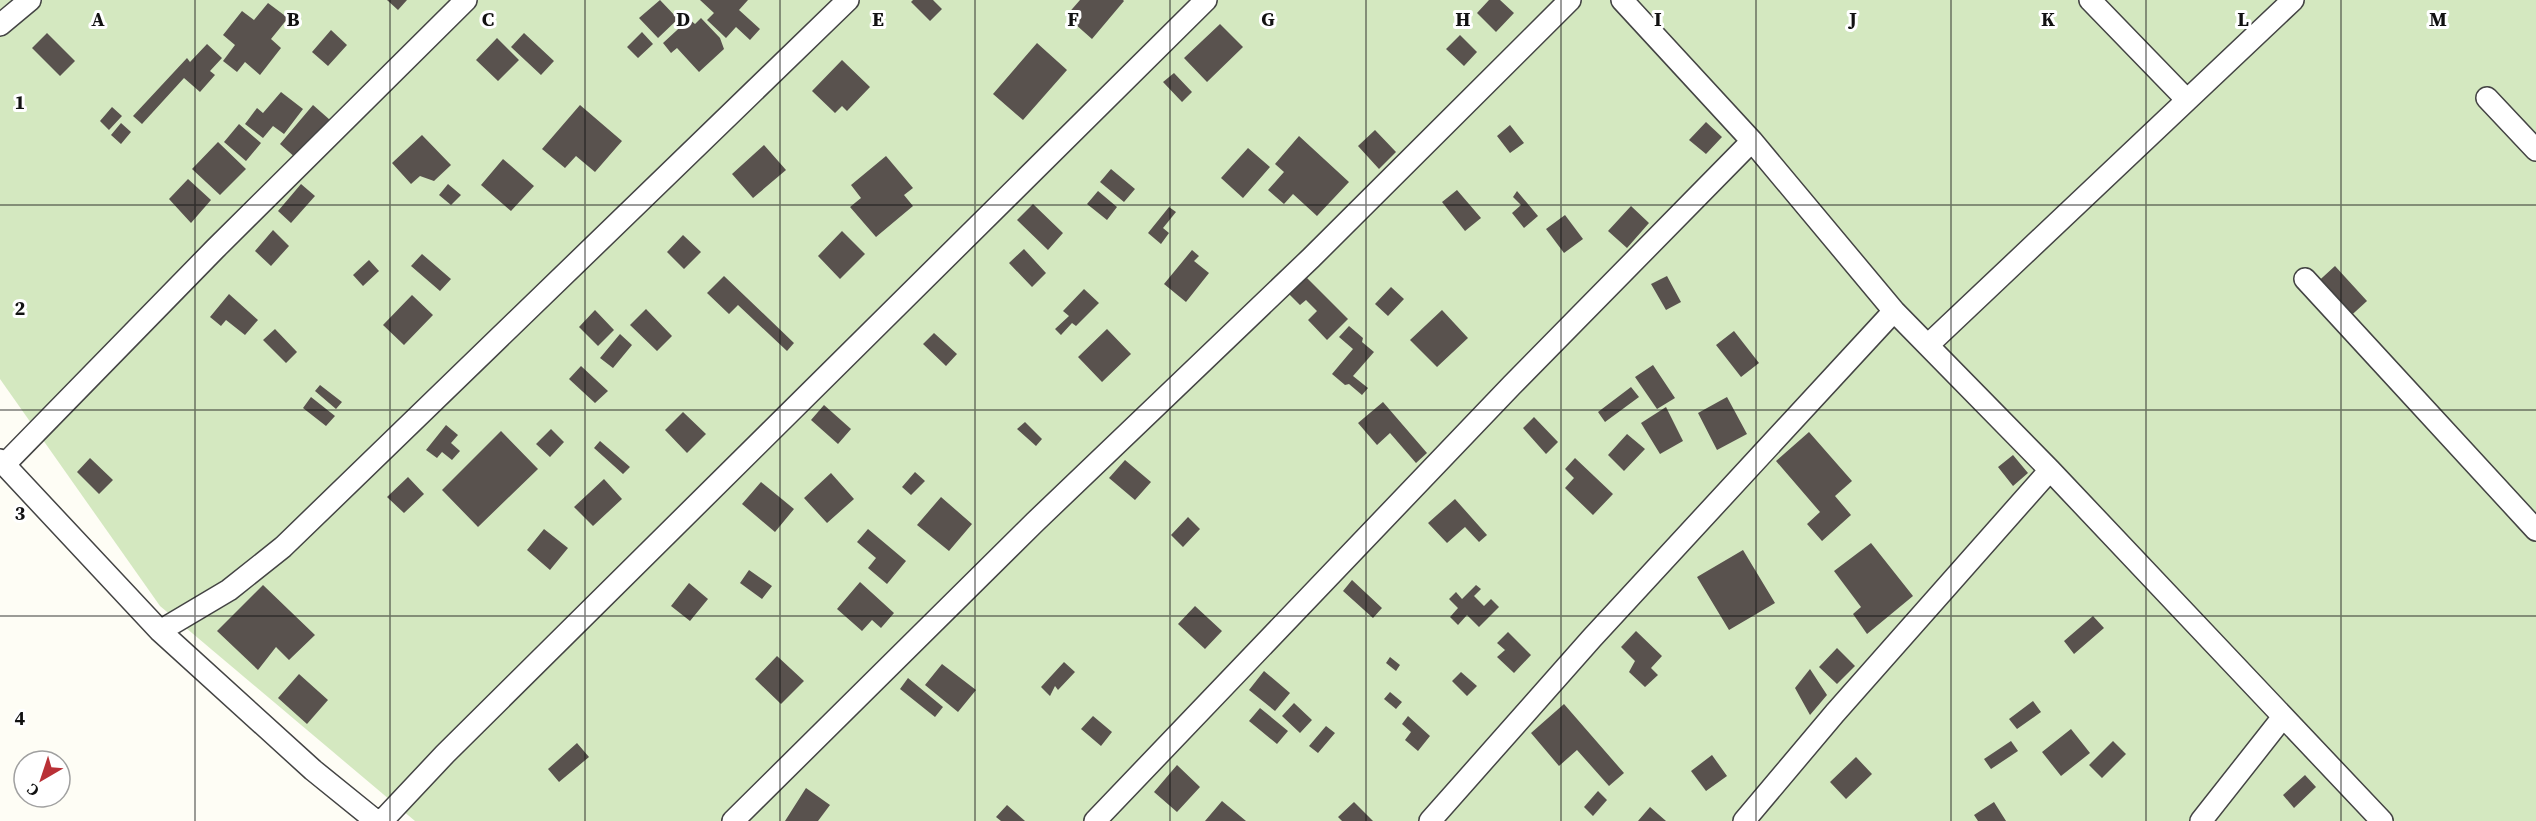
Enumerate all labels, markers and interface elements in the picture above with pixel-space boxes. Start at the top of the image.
text: A [91,5,105,33]
text: B [286,5,300,33]
text: C [482,5,494,33]
text: D [676,5,690,33]
text: E [872,5,884,33]
text: F [1067,5,1079,33]
text: G [1261,5,1275,33]
text: H [1455,5,1471,33]
text: I [1654,5,1662,33]
text: J [1847,5,1857,33]
text: K [2041,5,2055,33]
text: L [2237,5,2249,33]
text: M [2429,5,2447,33]
text: 1 [15,88,25,116]
text: 2 [15,294,26,322]
text: 3 [15,499,26,527]
text: 4 [15,704,26,732]
north arrow [12,749,72,809]
text: С [22,779,43,802]

